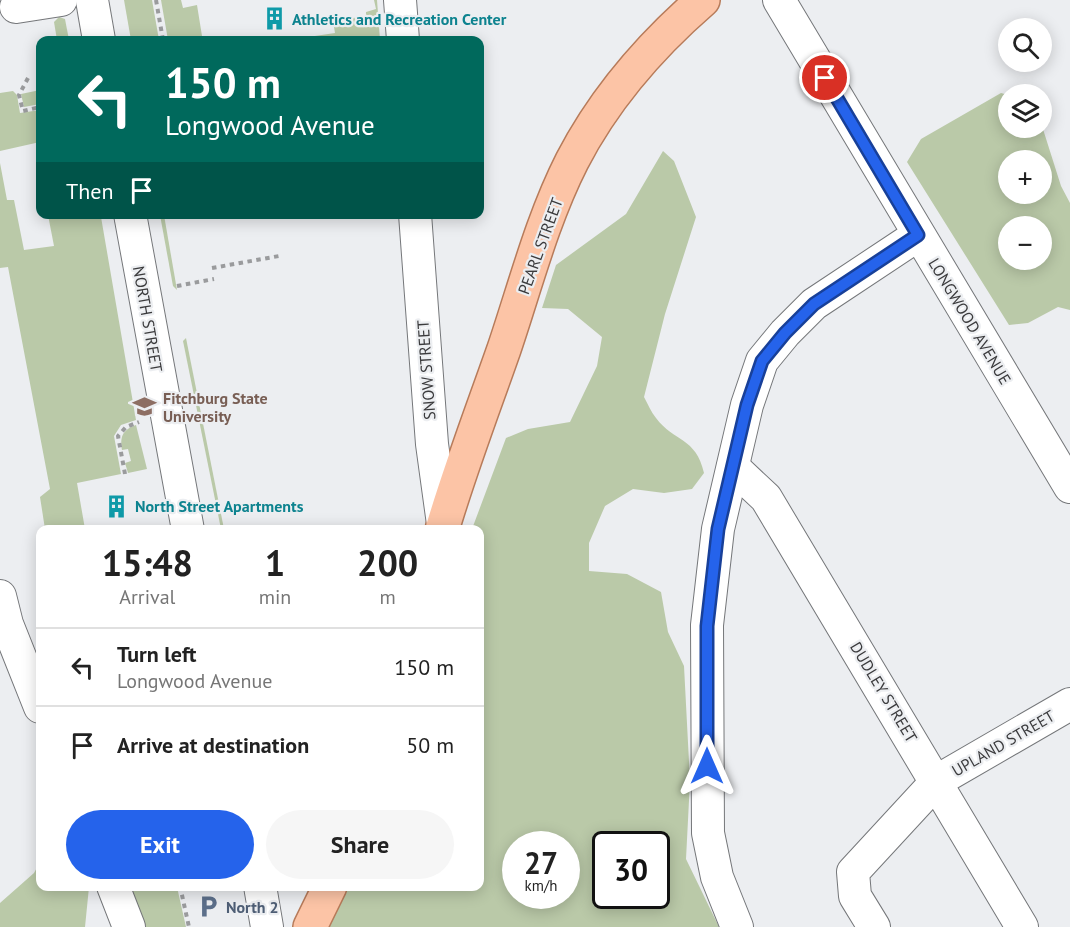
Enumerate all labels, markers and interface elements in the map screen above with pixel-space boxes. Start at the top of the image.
building icon: Athletics and Recreation Center [261,6,287,32]
place label: Athletics and Recreation Center [292,9,507,29]
map controls [998,18,1052,270]
button: search [998,18,1052,72]
pin [799,52,850,103]
text: 150 m [165,55,281,110]
icon: left [66,60,144,138]
icon: arrive [808,61,841,94]
button: layers [998,84,1052,138]
text: Longwood Avenue [165,108,375,142]
button: + [998,150,1052,204]
icon: arrive [125,174,158,207]
text: Then [66,177,113,205]
street label: PEARL STREET [513,195,567,297]
button: − [998,216,1052,270]
street label: LONGWOOD AVENUE [924,254,1016,388]
street label: NORTH STREET [129,265,167,374]
street label: SNOW STREET [413,319,439,421]
place label: Fitchburg State University [163,388,268,426]
school or university icon: Fitchburg State University [132,394,158,420]
building icon: North Street Apartments [104,493,130,519]
place label: North Street Apartments [135,496,304,516]
text: 15:48 [102,539,193,586]
text: 1 [265,539,285,586]
text: 200 [357,539,418,586]
text: Arrival [119,584,175,610]
text: min [259,584,291,610]
text: m [380,584,396,610]
street label: DUDLEY STREET [846,638,922,746]
text: Turn left [117,640,197,668]
icon: left [66,651,99,684]
text: 150 m [394,653,454,681]
text: Longwood Avenue [117,668,272,694]
street label: UPLAND STREET [948,705,1058,781]
icon: arrive [66,729,99,762]
text: Arrive at destination [117,731,309,759]
text: 50 m [406,731,454,759]
position arrow [675,734,739,798]
button: Exit [66,810,254,879]
button: Share [266,810,454,879]
speed limit sign: 30 [592,831,670,909]
text: 27 [524,843,558,882]
text: km/h [525,876,557,895]
parking icon: North 2 [195,894,221,920]
place label: North 2 [226,897,279,917]

